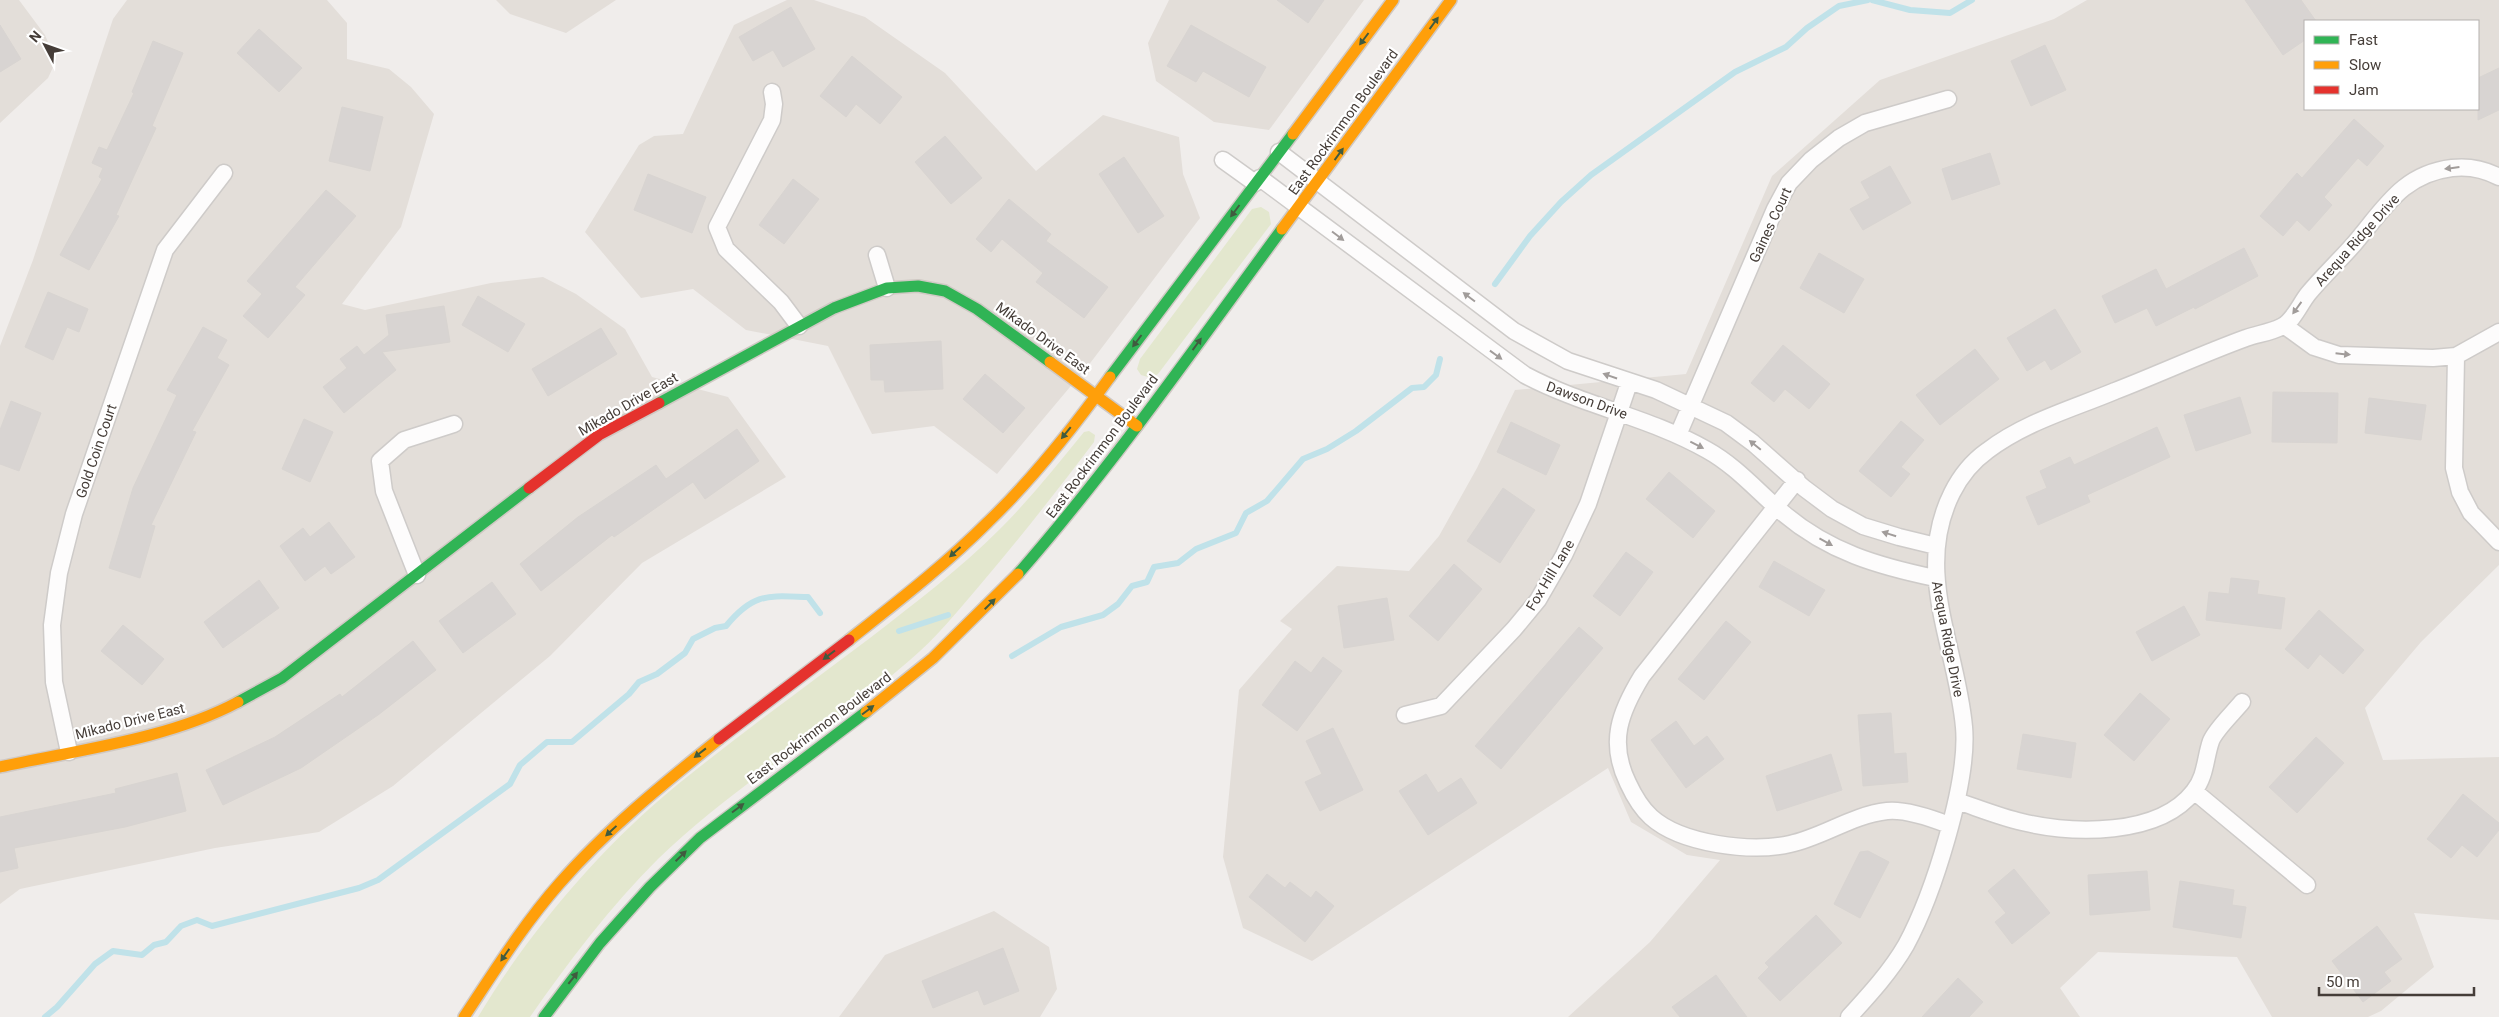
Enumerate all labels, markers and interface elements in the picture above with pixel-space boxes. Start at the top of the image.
one-way arrow [1429,16,1439,30]
north arrow [20,20,70,70]
legend [2304,20,2479,110]
text: N [26,27,44,45]
text: Fast [2349,31,2378,49]
one-way arrow [1359,32,1369,46]
street label: East Rockrimmon Boulevard [1285,46,1401,198]
text: Slow [2349,56,2381,74]
text: Jam [2349,81,2379,99]
one-way arrow [1333,148,1344,161]
one-way arrow [2444,164,2460,172]
street label: Gaines Court [1746,185,1795,265]
street label: Arequa Ridge Drive [2312,191,2402,289]
one-way arrow [1229,204,1240,217]
one-way arrow [1331,231,1345,241]
one-way arrow [1463,291,1476,302]
street label: Mikado Drive East [993,299,1093,378]
one-way arrow [2293,302,2303,315]
one-way arrow [1132,334,1142,348]
one-way arrow [1192,337,1202,351]
one-way arrow [1489,349,1502,360]
one-way arrow [2336,350,2352,358]
street label: Mikado Drive East [576,369,681,439]
street label: East Rockrimmon Boulevard [1043,371,1161,521]
one-way arrow [1602,372,1617,380]
street label: Dawson Drive [1544,378,1630,422]
street label: Gold Coin Court [72,401,120,500]
one-way arrow [1060,427,1071,440]
one-way arrow [1749,440,1762,451]
one-way arrow [1690,441,1705,449]
one-way arrow [1881,530,1896,538]
street label: Fox Hill Lane [1523,537,1577,613]
one-way arrow [1819,538,1834,546]
one-way arrow [949,547,962,558]
street label: Arequa Ridge Drive [1929,580,1967,698]
one-way arrow [984,598,996,610]
one-way arrow [822,650,836,660]
street label: East Rockrimmon Boulevard [744,669,894,787]
street label: Mikado Drive East [74,700,187,742]
one-way arrow [861,705,874,716]
one-way arrow [694,748,707,759]
one-way arrow [731,803,744,814]
one-way arrow [605,825,617,837]
one-way arrow [675,850,687,862]
one-way arrow [500,948,510,961]
scale bar [2319,964,2474,996]
one-way arrow [568,971,578,984]
text: 50 m [2326,973,2360,991]

